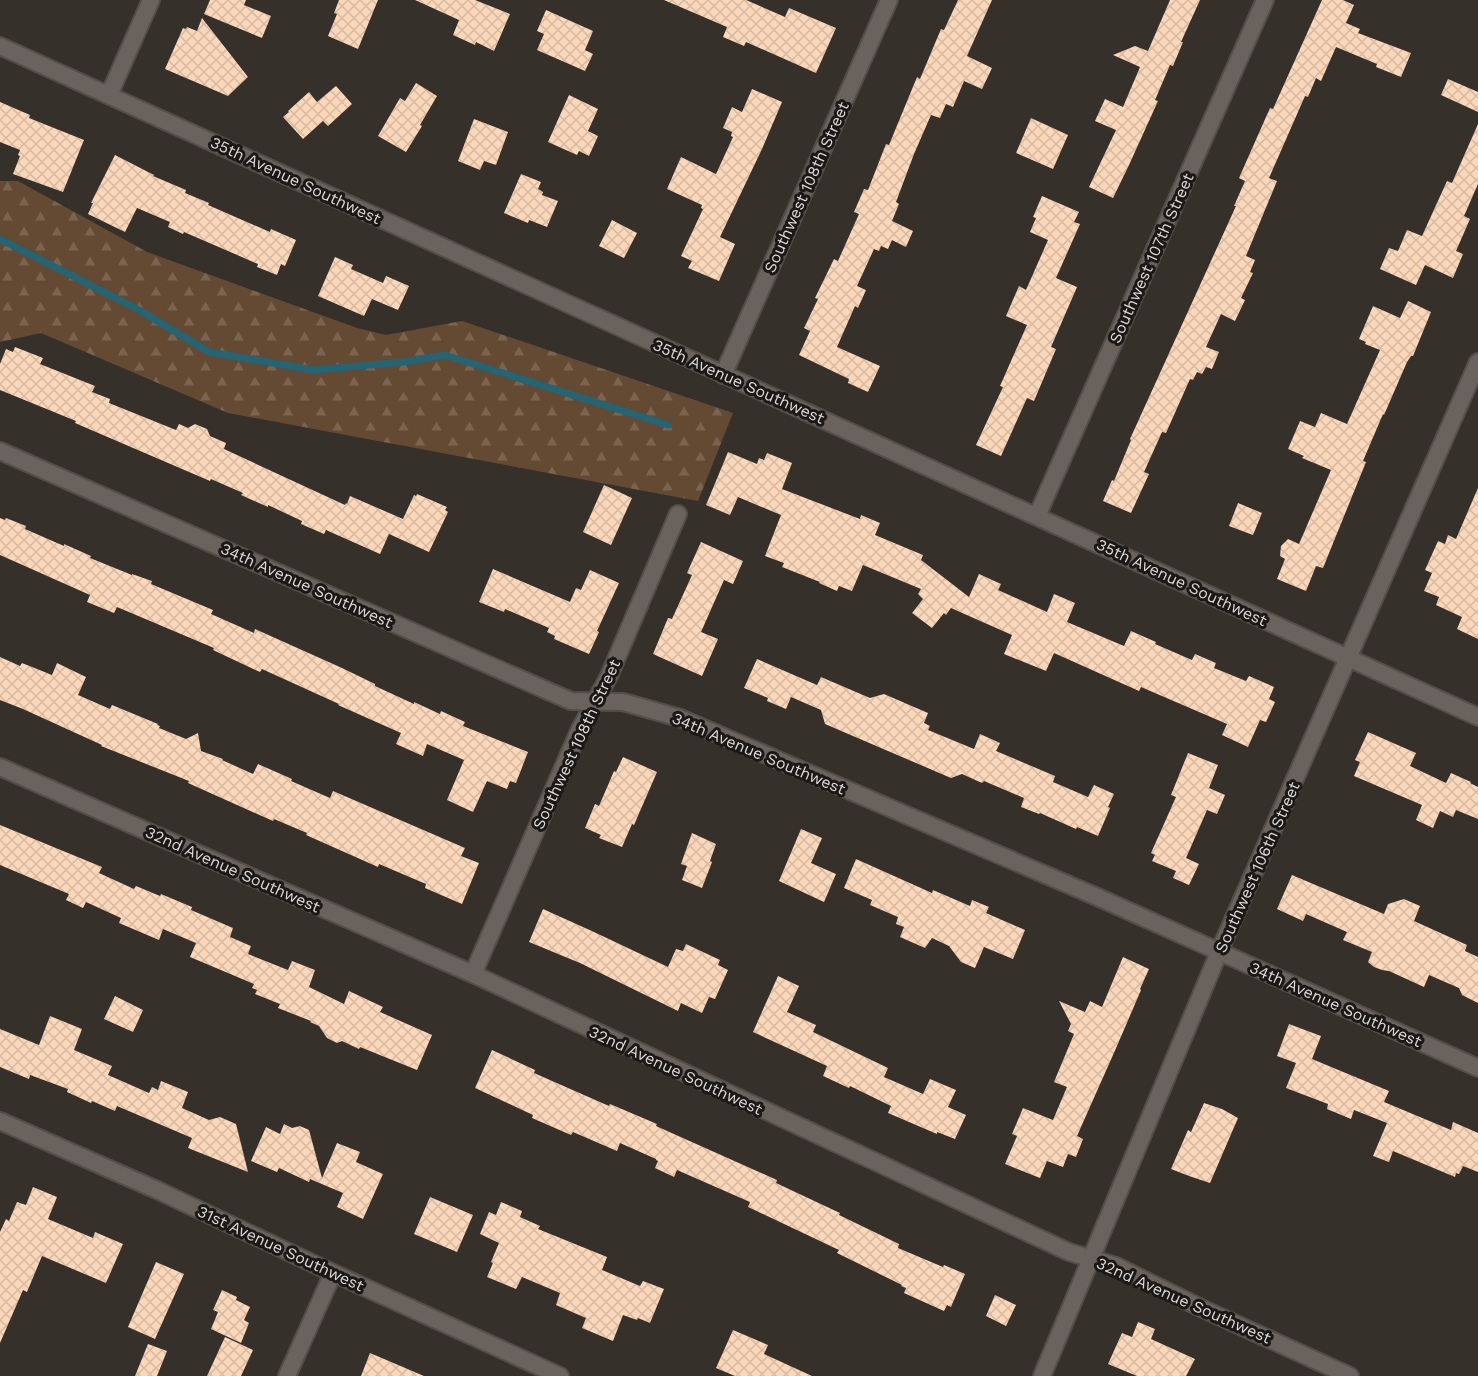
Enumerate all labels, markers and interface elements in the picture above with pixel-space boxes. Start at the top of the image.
street label: Southwest 108th Street [760,99,853,276]
street label: 35th Avenue Southwest [208,133,384,228]
street label: Southwest 107th Street [1105,170,1198,346]
street label: 35th Avenue Southwest [650,335,828,428]
street label: 35th Avenue Southwest [1094,535,1270,630]
street label: 34th Avenue Southwest [218,539,396,632]
street label: Southwest 108th Street [529,656,624,832]
street label: 34th Avenue Southwest [669,708,849,799]
street label: Southwest 106th Street [1211,779,1304,956]
street label: 32nd Avenue Southwest [143,822,323,917]
street label: 34th Avenue Southwest [1247,958,1425,1051]
street label: 32nd Avenue Southwest [586,1022,766,1119]
street label: 31st Avenue Southwest [195,1202,367,1295]
street label: 32nd Avenue Southwest [1094,1253,1274,1348]

